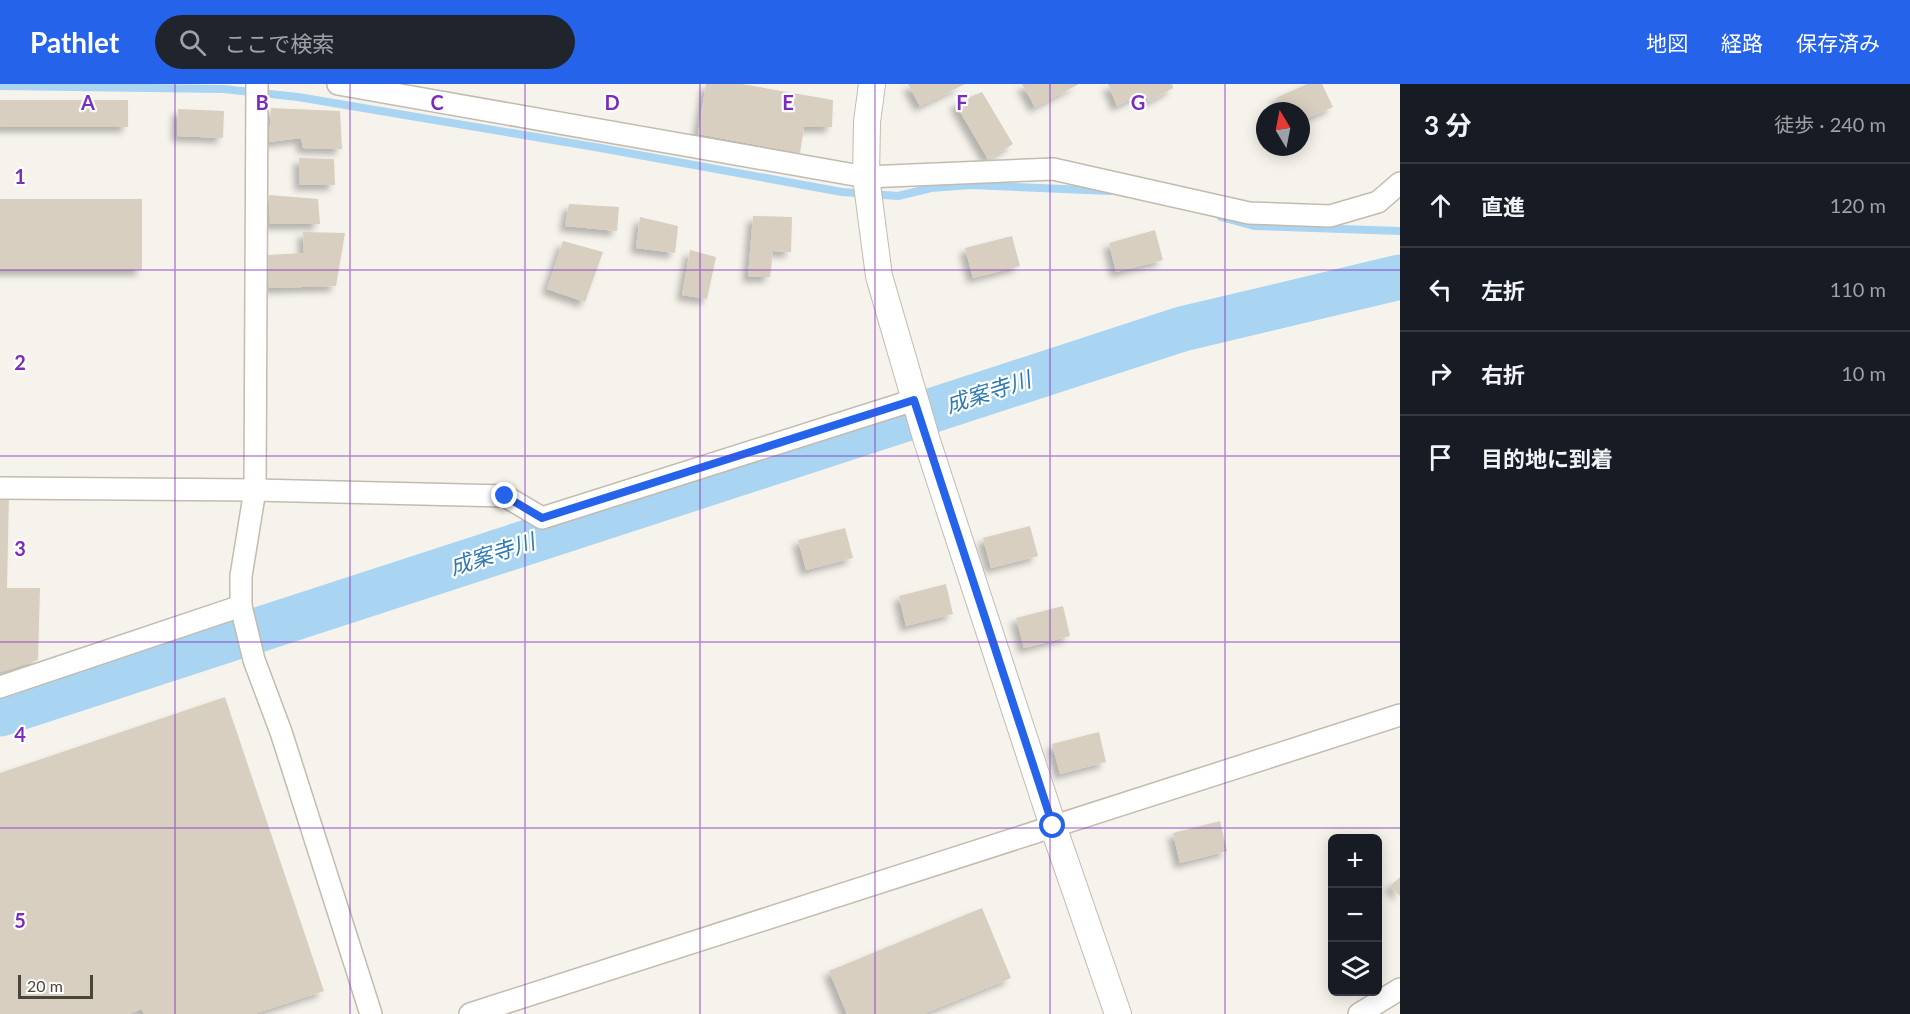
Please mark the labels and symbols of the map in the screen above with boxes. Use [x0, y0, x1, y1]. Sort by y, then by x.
text: A [80, 90, 95, 114]
text: B [255, 90, 269, 114]
text: C [430, 90, 444, 114]
text: D [604, 90, 620, 114]
text: E [782, 90, 794, 114]
text: F [956, 90, 968, 114]
text: G [1131, 90, 1145, 114]
north arrow [1256, 102, 1310, 156]
text: 1 [14, 164, 26, 188]
text: 2 [14, 350, 26, 374]
water label: 成案寺川 [942, 364, 1036, 418]
route end [491, 482, 517, 508]
water label: 成案寺川 [446, 526, 540, 580]
text: 3 [14, 536, 26, 560]
text: 4 [14, 722, 26, 746]
route start [1039, 812, 1065, 838]
text: 5 [14, 908, 26, 932]
scale bar [18, 972, 93, 1000]

